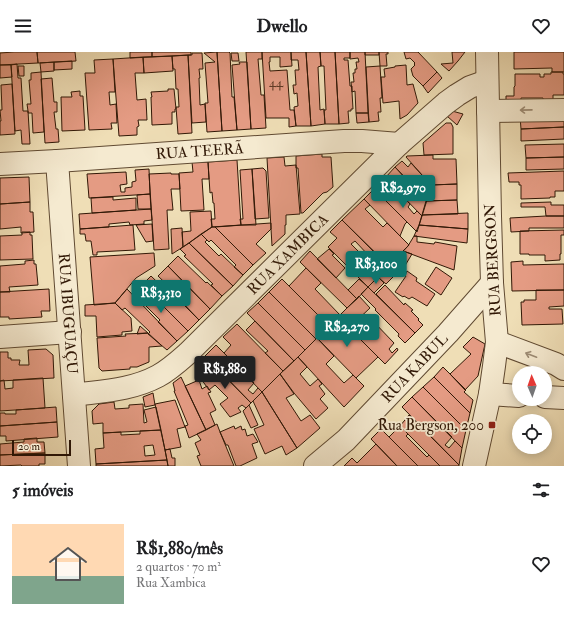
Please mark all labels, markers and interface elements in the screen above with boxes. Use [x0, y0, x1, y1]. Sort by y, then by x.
icon: menu [12, 15, 34, 37]
text: Dwello [257, 15, 307, 38]
icon: heart [530, 15, 552, 37]
house number: 44 [269, 75, 284, 91]
one-way arrow [520, 106, 533, 114]
street label: RUA TEERÃ [155, 137, 245, 164]
pin: R$2,970 [366, 175, 440, 209]
text: R$2,970 [380, 180, 426, 196]
street label: RUA BERGSON [481, 203, 505, 317]
street label: RUA XAMBICA [243, 209, 333, 299]
pin: R$3,100 [339, 251, 413, 285]
street label: RUA IBUGUAÇU [54, 253, 82, 375]
text: R$3,100 [355, 256, 397, 272]
pin: R$3,310 [124, 280, 198, 314]
text: R$3,310 [141, 285, 181, 301]
pin: R$2,270 [310, 314, 384, 348]
text: R$2,270 [324, 319, 370, 335]
street label: RUA KABUL [377, 329, 452, 406]
one-way arrow [525, 350, 537, 358]
pin: R$1,880 [188, 356, 262, 390]
text: R$1,880 [203, 361, 247, 377]
north arrow [512, 366, 552, 406]
map controls [512, 366, 552, 454]
button: locate [512, 414, 552, 454]
place label: Rua Bergson, 200 [378, 416, 484, 435]
marker: Rua Bergson, 200 [487, 420, 497, 430]
scale bar [12, 438, 71, 457]
text: 20 m [18, 440, 40, 453]
icon: filters [530, 479, 552, 501]
text: 5 imóveis [12, 480, 73, 501]
text: R$1,880/mês [136, 538, 223, 559]
icon: home [44, 540, 92, 588]
icon: heart [530, 553, 552, 575]
text: 2 quartos · 70 m² [136, 559, 221, 575]
text: Rua Xambica [136, 575, 206, 591]

